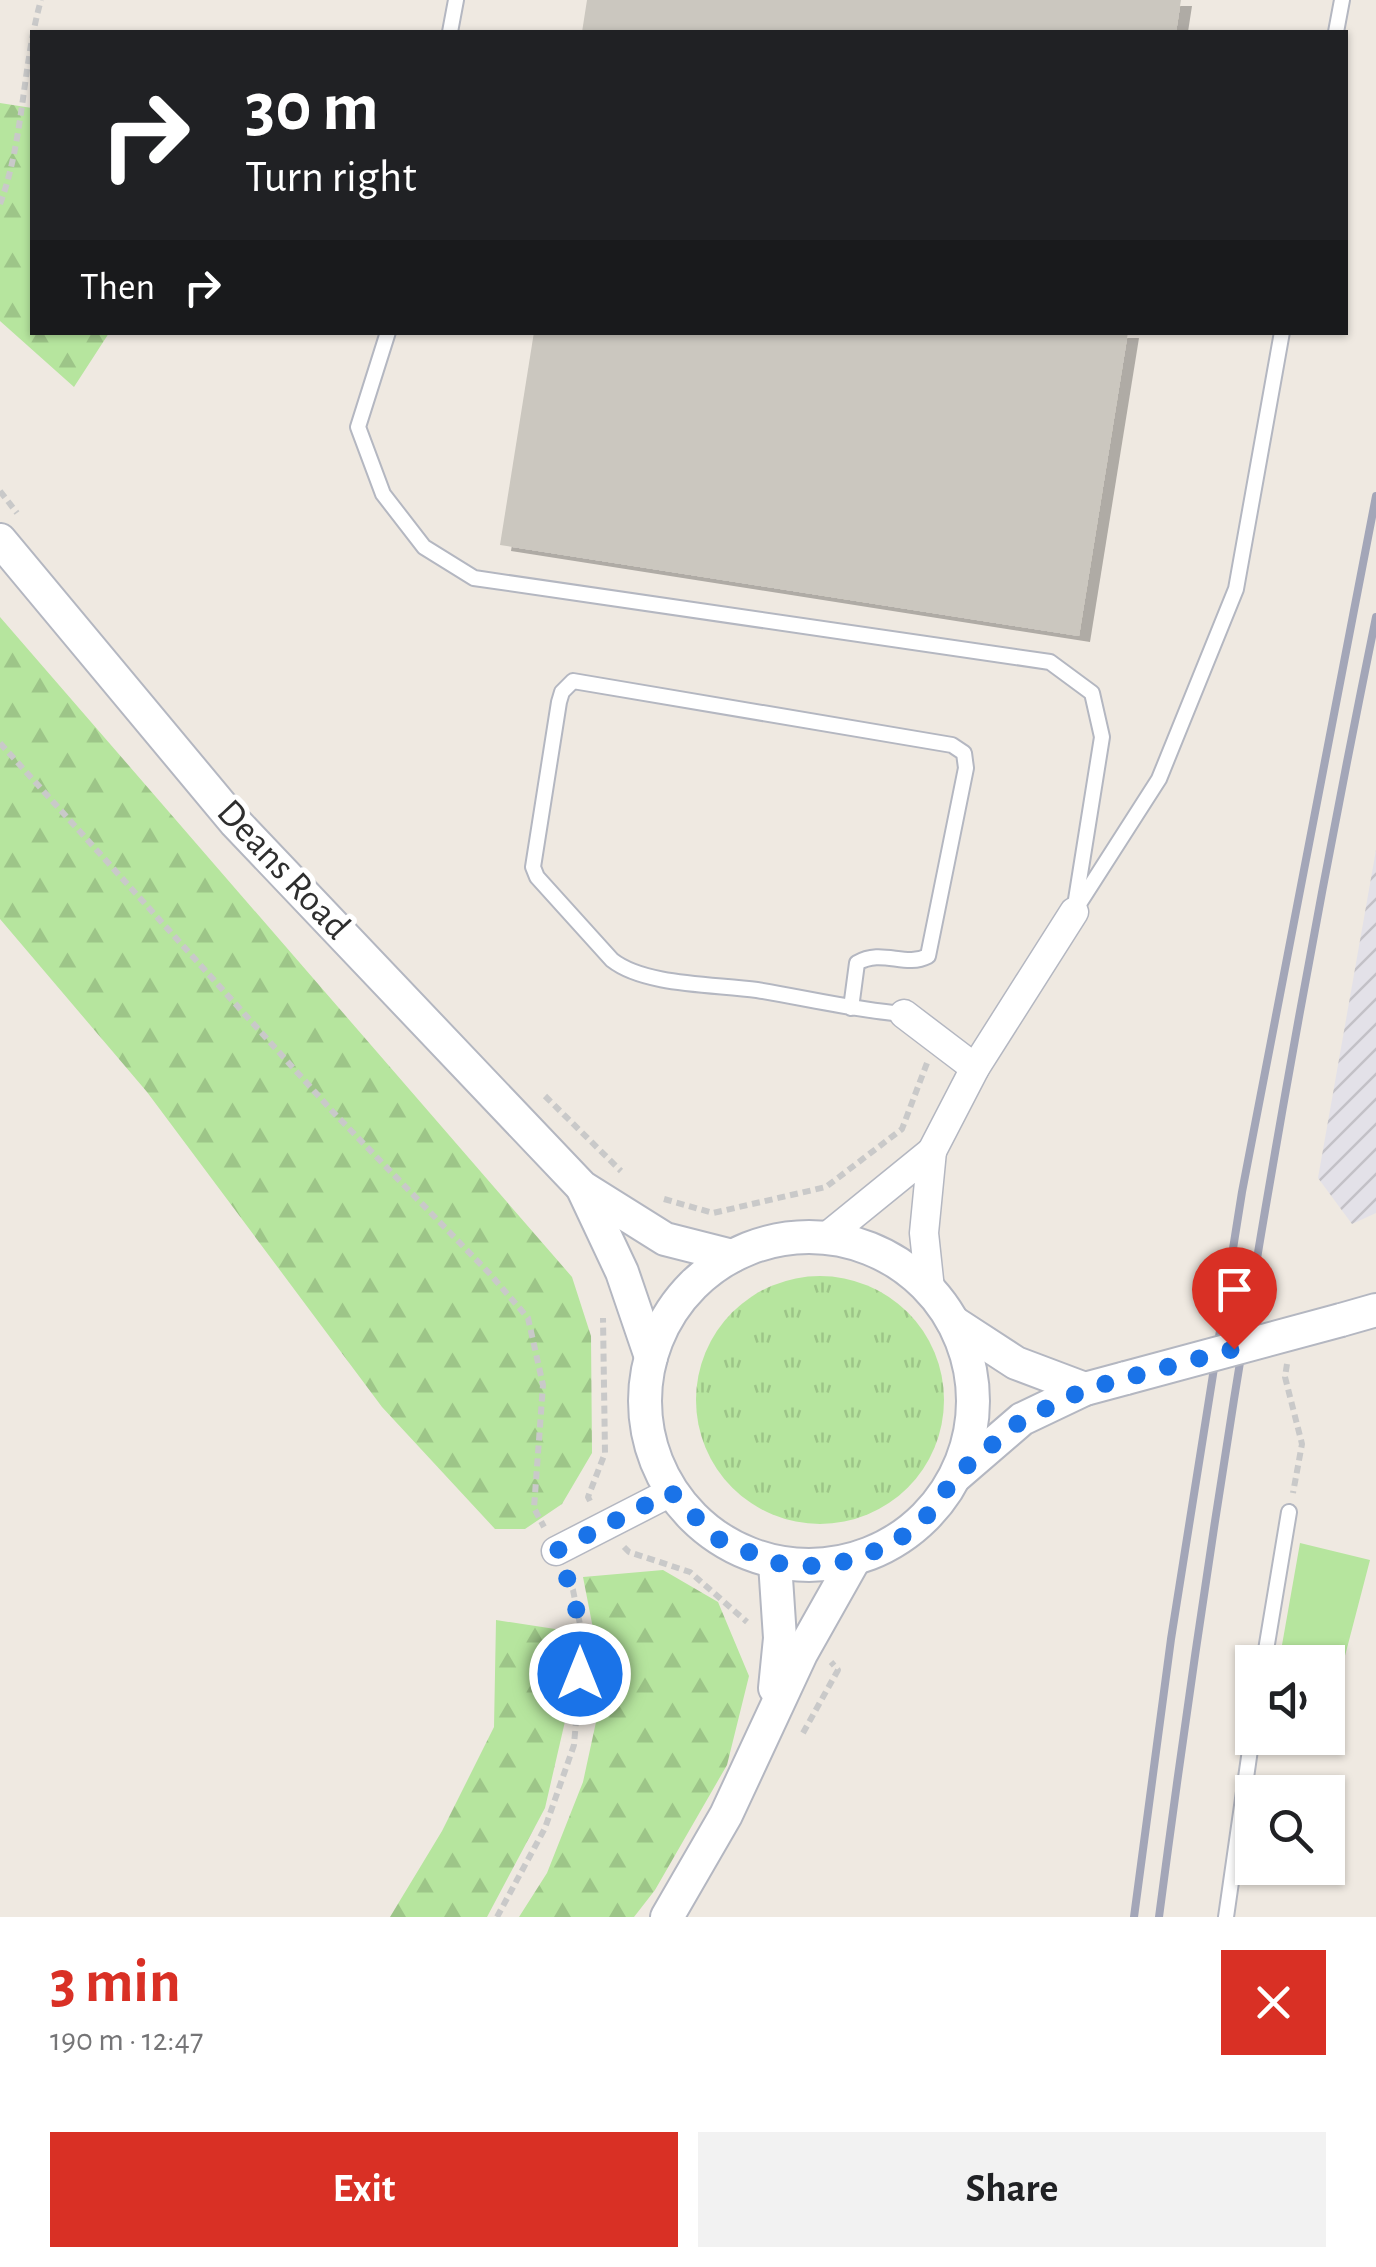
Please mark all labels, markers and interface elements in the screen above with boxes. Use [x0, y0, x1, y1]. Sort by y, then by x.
icon: right [80, 70, 210, 200]
text: 30 m [245, 73, 379, 143]
text: Turn right [245, 155, 417, 200]
icon: right [175, 260, 230, 315]
text: Then [80, 269, 155, 307]
street label: Deans Road [210, 793, 356, 947]
pin [1192, 1247, 1277, 1350]
icon: arrive [1207, 1262, 1262, 1317]
position arrow [528, 1622, 632, 1726]
map controls [1235, 1645, 1345, 1885]
button: sound [1235, 1645, 1345, 1755]
button: search [1235, 1775, 1345, 1885]
button: close [1221, 1950, 1326, 2055]
text: 3 min [50, 1953, 181, 2013]
text: 190 m · 12:47 [50, 2024, 203, 2056]
button: Exit [50, 2132, 678, 2247]
button: Share [698, 2132, 1326, 2247]

